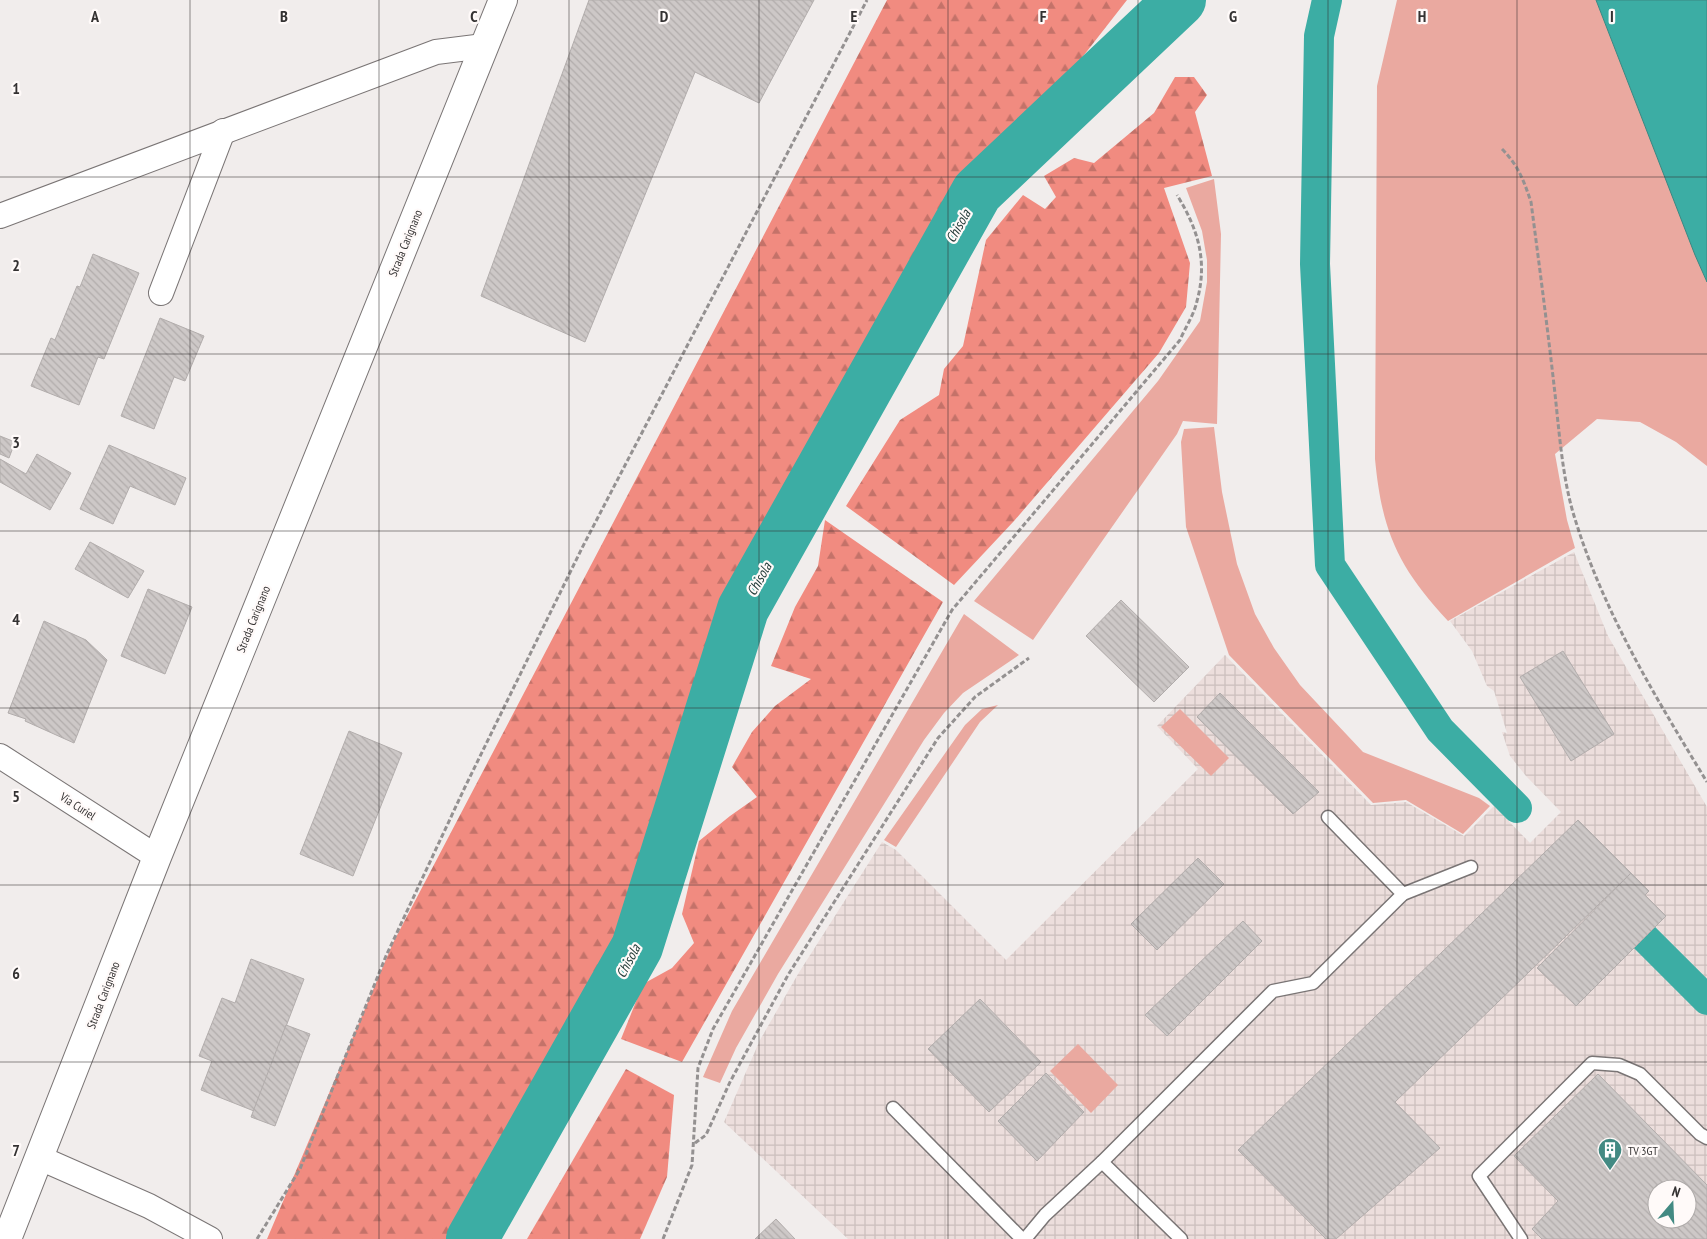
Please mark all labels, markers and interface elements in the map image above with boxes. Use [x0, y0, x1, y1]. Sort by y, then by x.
text: A [90, 6, 100, 26]
text: B [280, 6, 288, 26]
text: C [470, 6, 478, 26]
text: D [660, 6, 669, 26]
text: E [851, 6, 858, 26]
text: F [1040, 6, 1047, 26]
text: G [1229, 6, 1237, 26]
text: H [1418, 6, 1426, 26]
text: I [1610, 6, 1614, 26]
text: 1 [12, 78, 20, 98]
water label: Chisola [942, 205, 975, 246]
street label: Strada Carignano [385, 207, 425, 279]
text: 2 [12, 255, 20, 275]
text: 3 [12, 432, 20, 452]
water label: Chisola [743, 558, 776, 599]
street label: Strada Carignano [233, 583, 273, 655]
text: 4 [12, 609, 20, 629]
text: 5 [12, 786, 20, 806]
street label: Via Curiel [56, 788, 99, 823]
water label: Chisola [612, 940, 645, 981]
street label: Strada Carignano [83, 959, 123, 1031]
text: 6 [12, 963, 20, 983]
building icon: TV 3GT [1597, 1137, 1623, 1171]
text: 7 [12, 1140, 20, 1160]
place label: TV 3GT [1628, 1143, 1658, 1158]
north arrow [1647, 1179, 1697, 1229]
text: N [1670, 1182, 1683, 1201]

